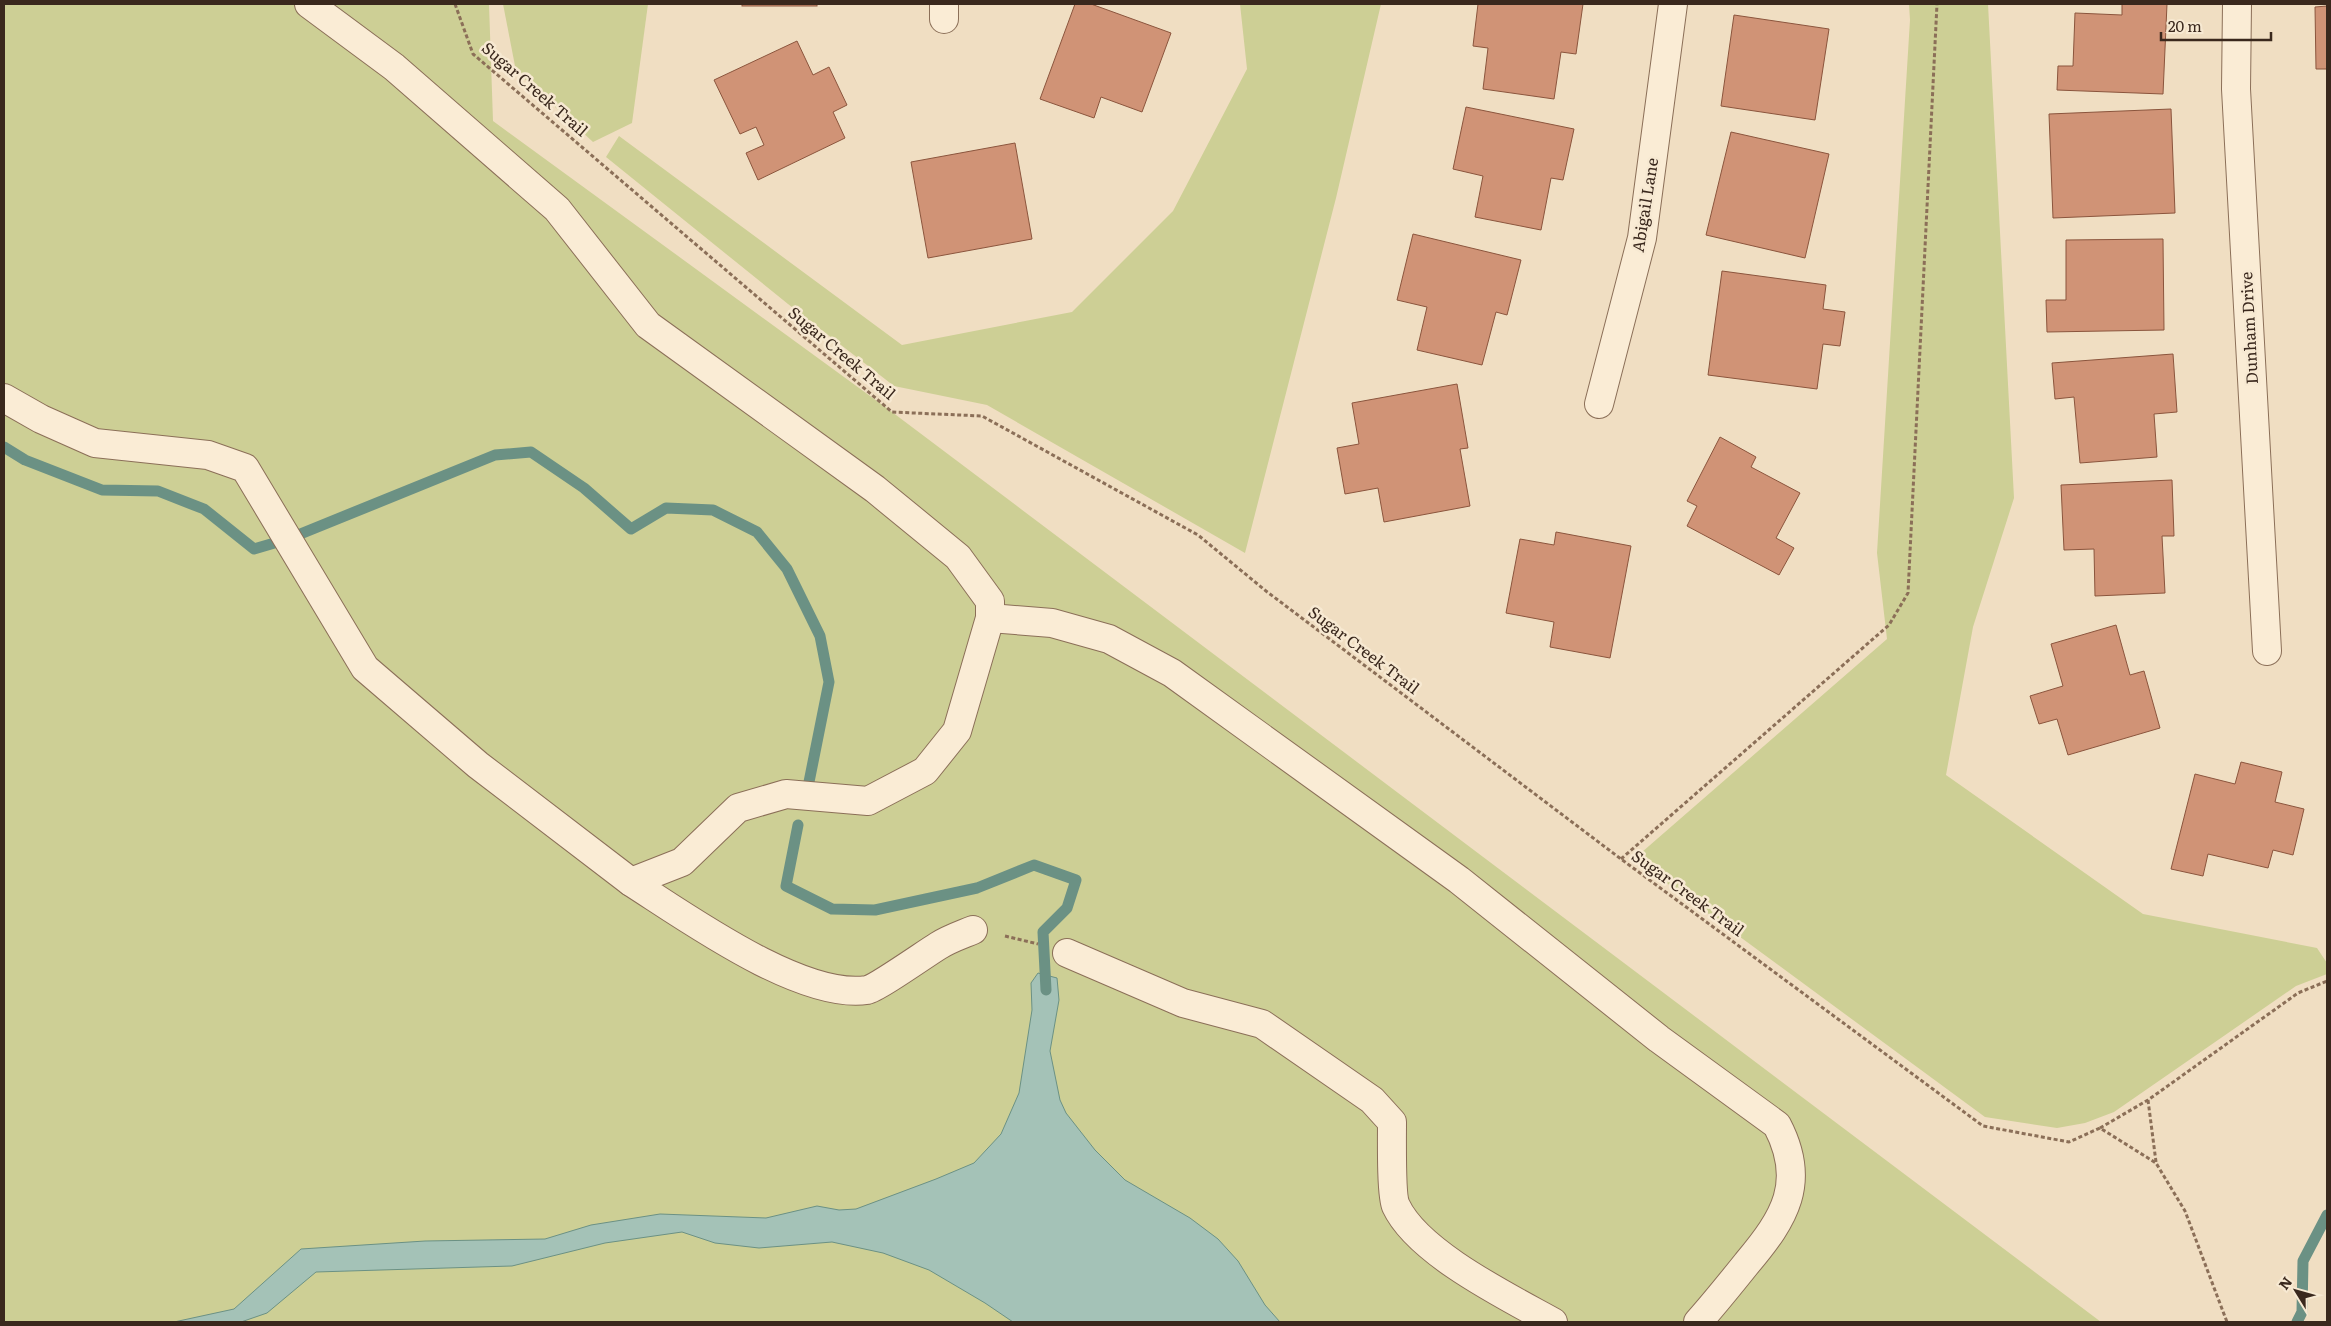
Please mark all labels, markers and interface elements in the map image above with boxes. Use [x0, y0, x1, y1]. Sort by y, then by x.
scale bar [2161, 10, 2271, 42]
text: 20 m [2168, 14, 2202, 37]
street label: Sugar Creek Trail [477, 35, 594, 141]
street label: Abigail Lane [1625, 156, 1663, 254]
street label: Dunham Drive [2233, 271, 2263, 385]
street label: Sugar Creek Trail [784, 300, 902, 404]
street label: Sugar Creek Trail [1304, 599, 1425, 699]
street label: Sugar Creek Trail [1627, 843, 1750, 941]
north arrow [2271, 1266, 2321, 1316]
text: N [2273, 1272, 2296, 1293]

